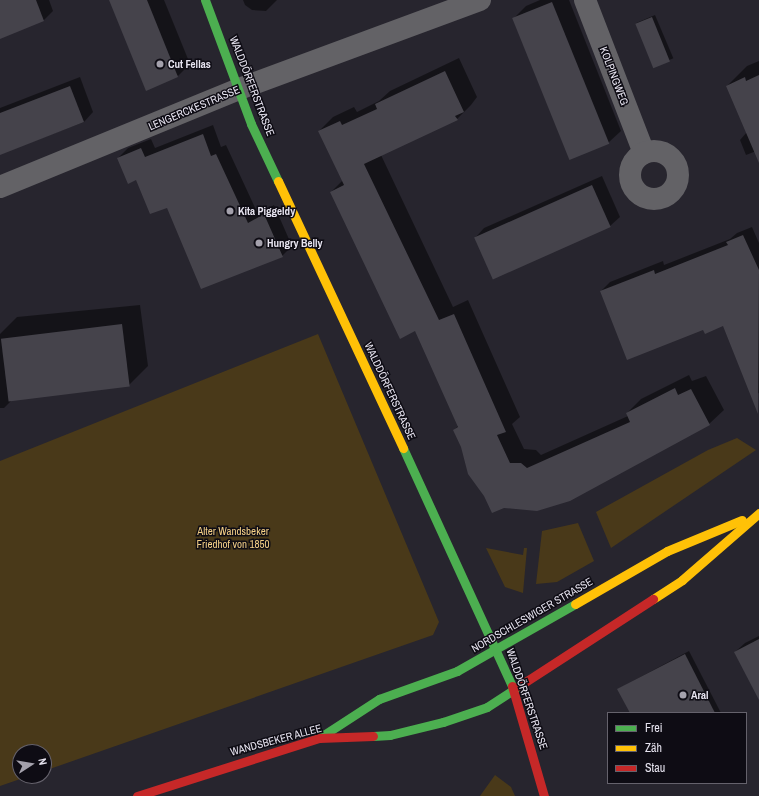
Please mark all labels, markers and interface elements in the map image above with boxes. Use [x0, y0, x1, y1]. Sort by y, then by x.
street label: WALDDÖRFERSTRASSE [227, 34, 277, 138]
street label: KOLPINGWEG [597, 45, 631, 107]
place label: Cut Fellas [168, 57, 211, 71]
marker: Cut Fellas [155, 59, 165, 69]
street label: LENGERCKESTRASSE [146, 83, 242, 133]
place label: Kita Piggeldy [238, 204, 295, 218]
marker: Kita Piggeldy [225, 206, 235, 216]
place label: Hungry Belly [267, 236, 323, 250]
marker: Hungry Belly [254, 238, 264, 248]
street label: WALDDÖRFERSTRASSE [362, 340, 418, 442]
park label: Alter Wandsbeker Friedhof von 1850 [196, 525, 270, 551]
street label: NORDSCHLESWIGER STRASSE [469, 575, 595, 655]
street label: WALDDÖRFERSTRASSE [504, 647, 550, 751]
place label: Aral [691, 688, 709, 702]
marker: Aral [678, 690, 688, 700]
legend [607, 712, 747, 784]
text: Frei [645, 720, 663, 736]
street label: WANDSBEKER ALLEE [229, 721, 323, 759]
text: Zäh [645, 740, 662, 756]
north arrow [12, 744, 52, 784]
text: N [35, 757, 50, 766]
text: Stau [645, 760, 665, 776]

